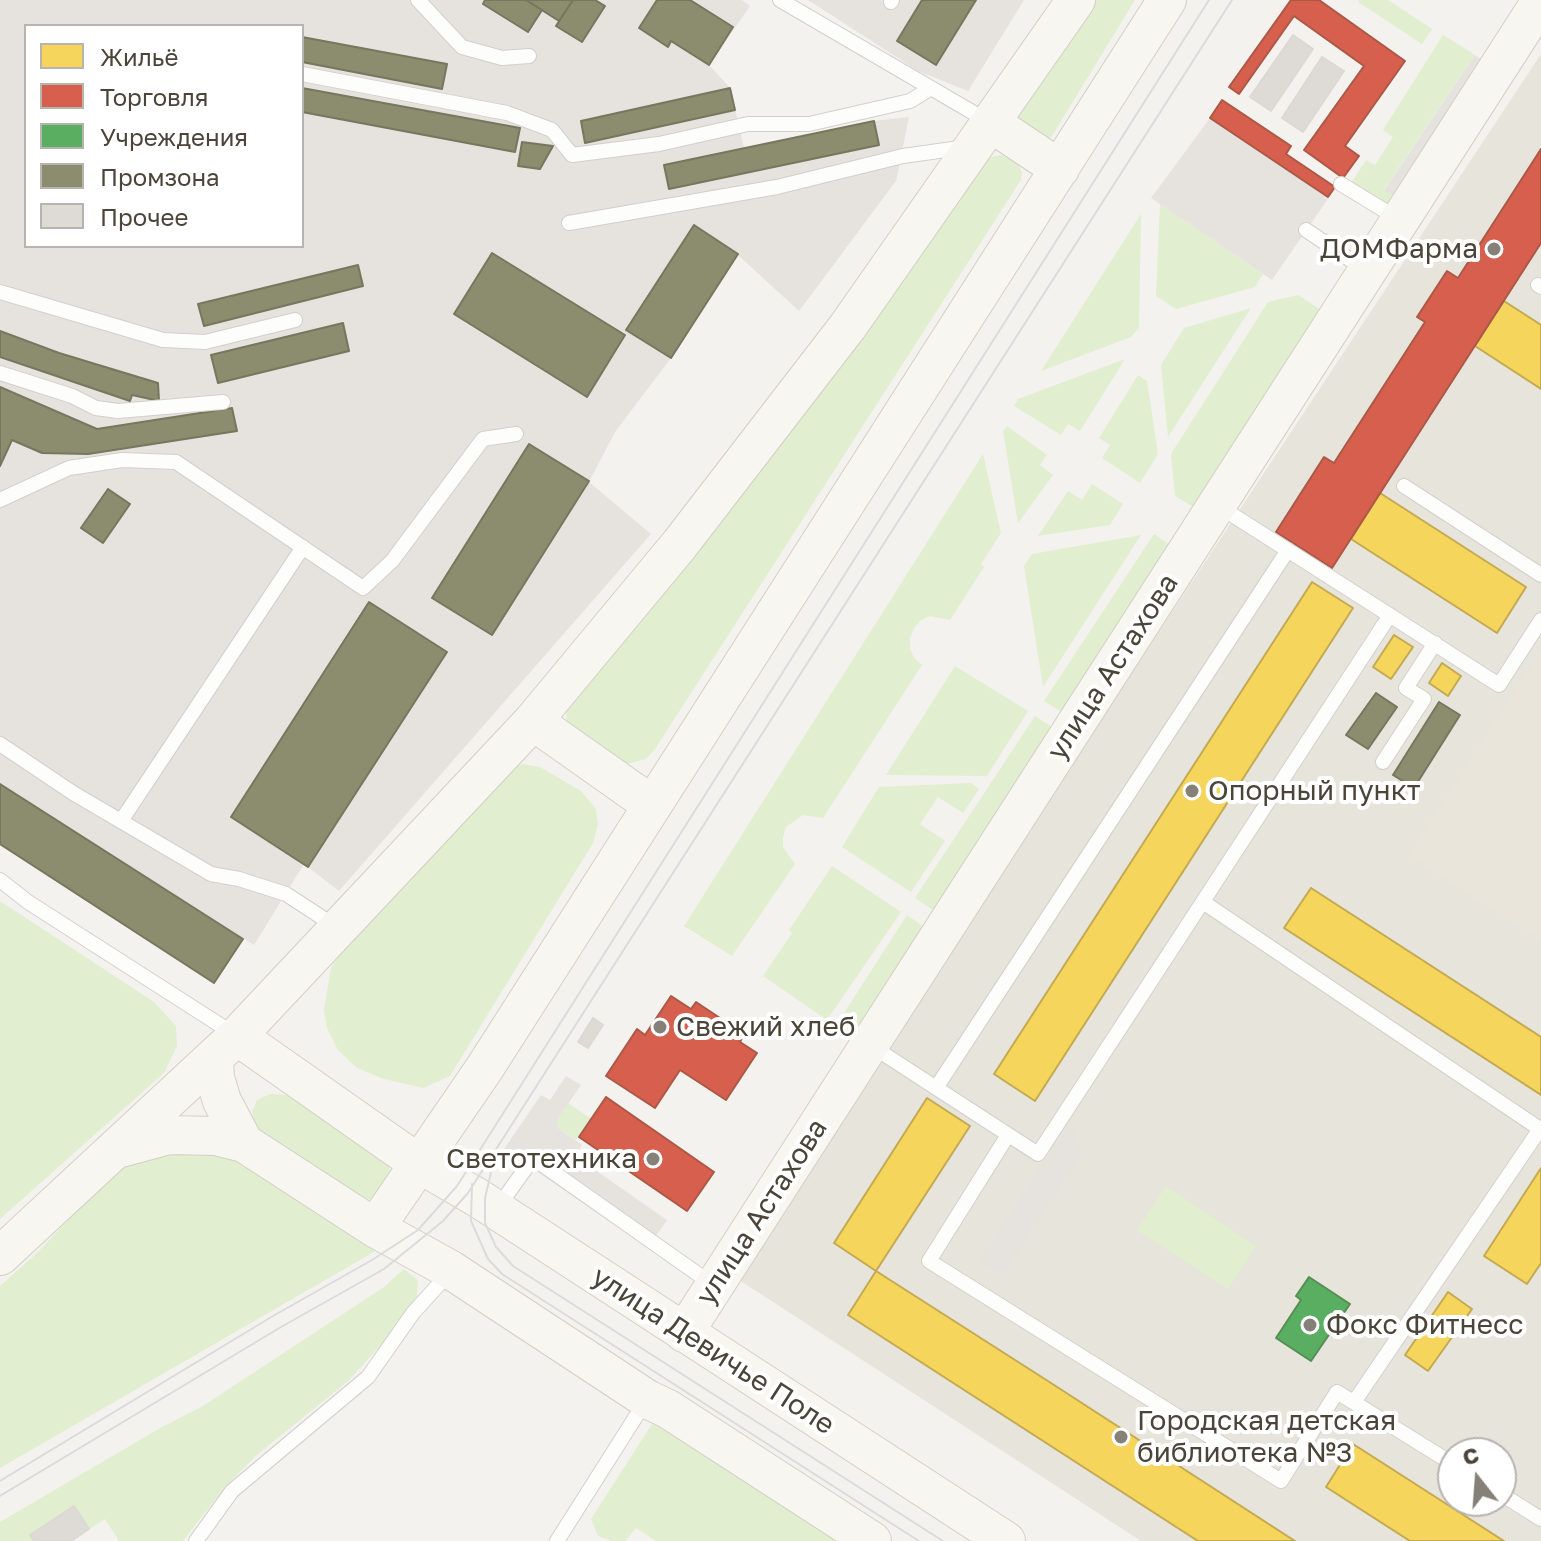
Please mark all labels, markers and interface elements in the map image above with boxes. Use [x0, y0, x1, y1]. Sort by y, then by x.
legend [24, 24, 304, 248]
text: Жильё [100, 42, 178, 71]
text: Торговля [100, 82, 208, 111]
text: Учреждения [100, 122, 248, 151]
text: Промзона [100, 162, 220, 191]
text: Прочее [100, 202, 188, 231]
place label: ДОМФарма [1320, 232, 1478, 266]
marker: ДОМФарма [1485, 240, 1503, 258]
street label: улица Астахова [1040, 568, 1186, 766]
place label: Опорный пункт [1208, 774, 1421, 808]
marker: Опорный пункт [1183, 782, 1201, 800]
place label: Свежий хлеб [676, 1010, 855, 1044]
marker: Свежий хлеб [651, 1018, 669, 1036]
street label: улица Астахова [689, 1113, 835, 1311]
place label: Светотехника [446, 1142, 637, 1176]
marker: Светотехника [644, 1150, 662, 1168]
street label: улица Девичье Поле [585, 1260, 841, 1442]
place label: Фокс Фитнесс [1326, 1308, 1523, 1342]
marker: Фокс Фитнесс [1301, 1316, 1319, 1334]
place label: Городская детская библиотека №3 [1137, 1404, 1396, 1470]
marker: Городская детская библиотека №3 [1112, 1428, 1130, 1446]
north arrow [1437, 1437, 1517, 1517]
text: С [1459, 1440, 1482, 1471]

